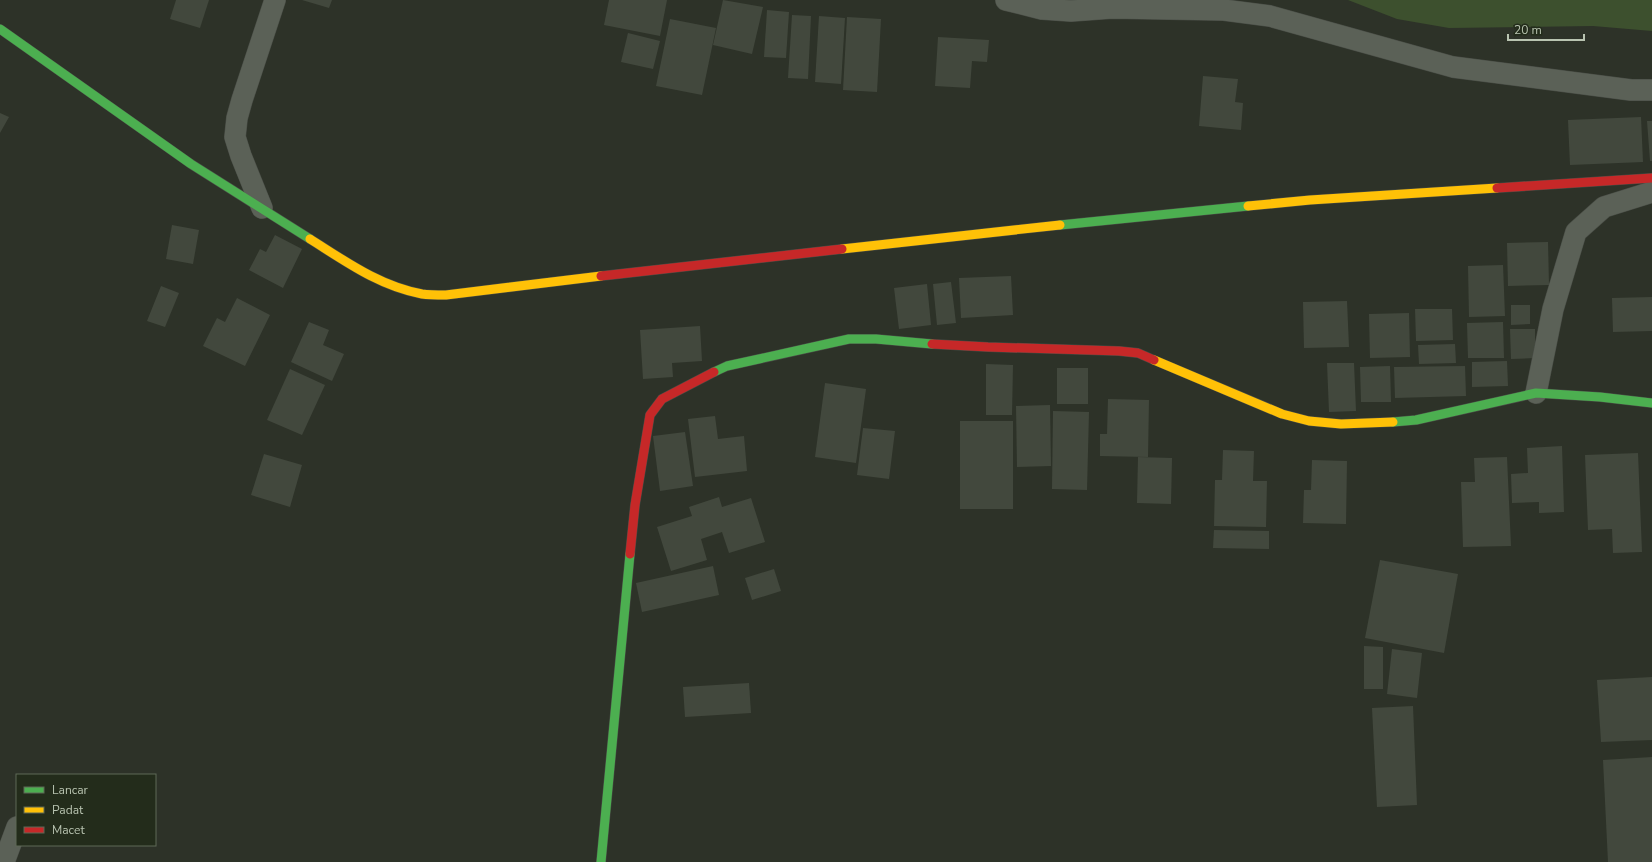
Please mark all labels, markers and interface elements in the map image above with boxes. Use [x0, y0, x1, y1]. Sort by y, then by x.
scale bar [1508, 16, 1584, 42]
text: 20 m [1514, 22, 1542, 38]
legend [16, 774, 156, 846]
text: Lancar [52, 782, 89, 798]
text: Padat [52, 802, 84, 818]
text: Macet [52, 822, 85, 838]

